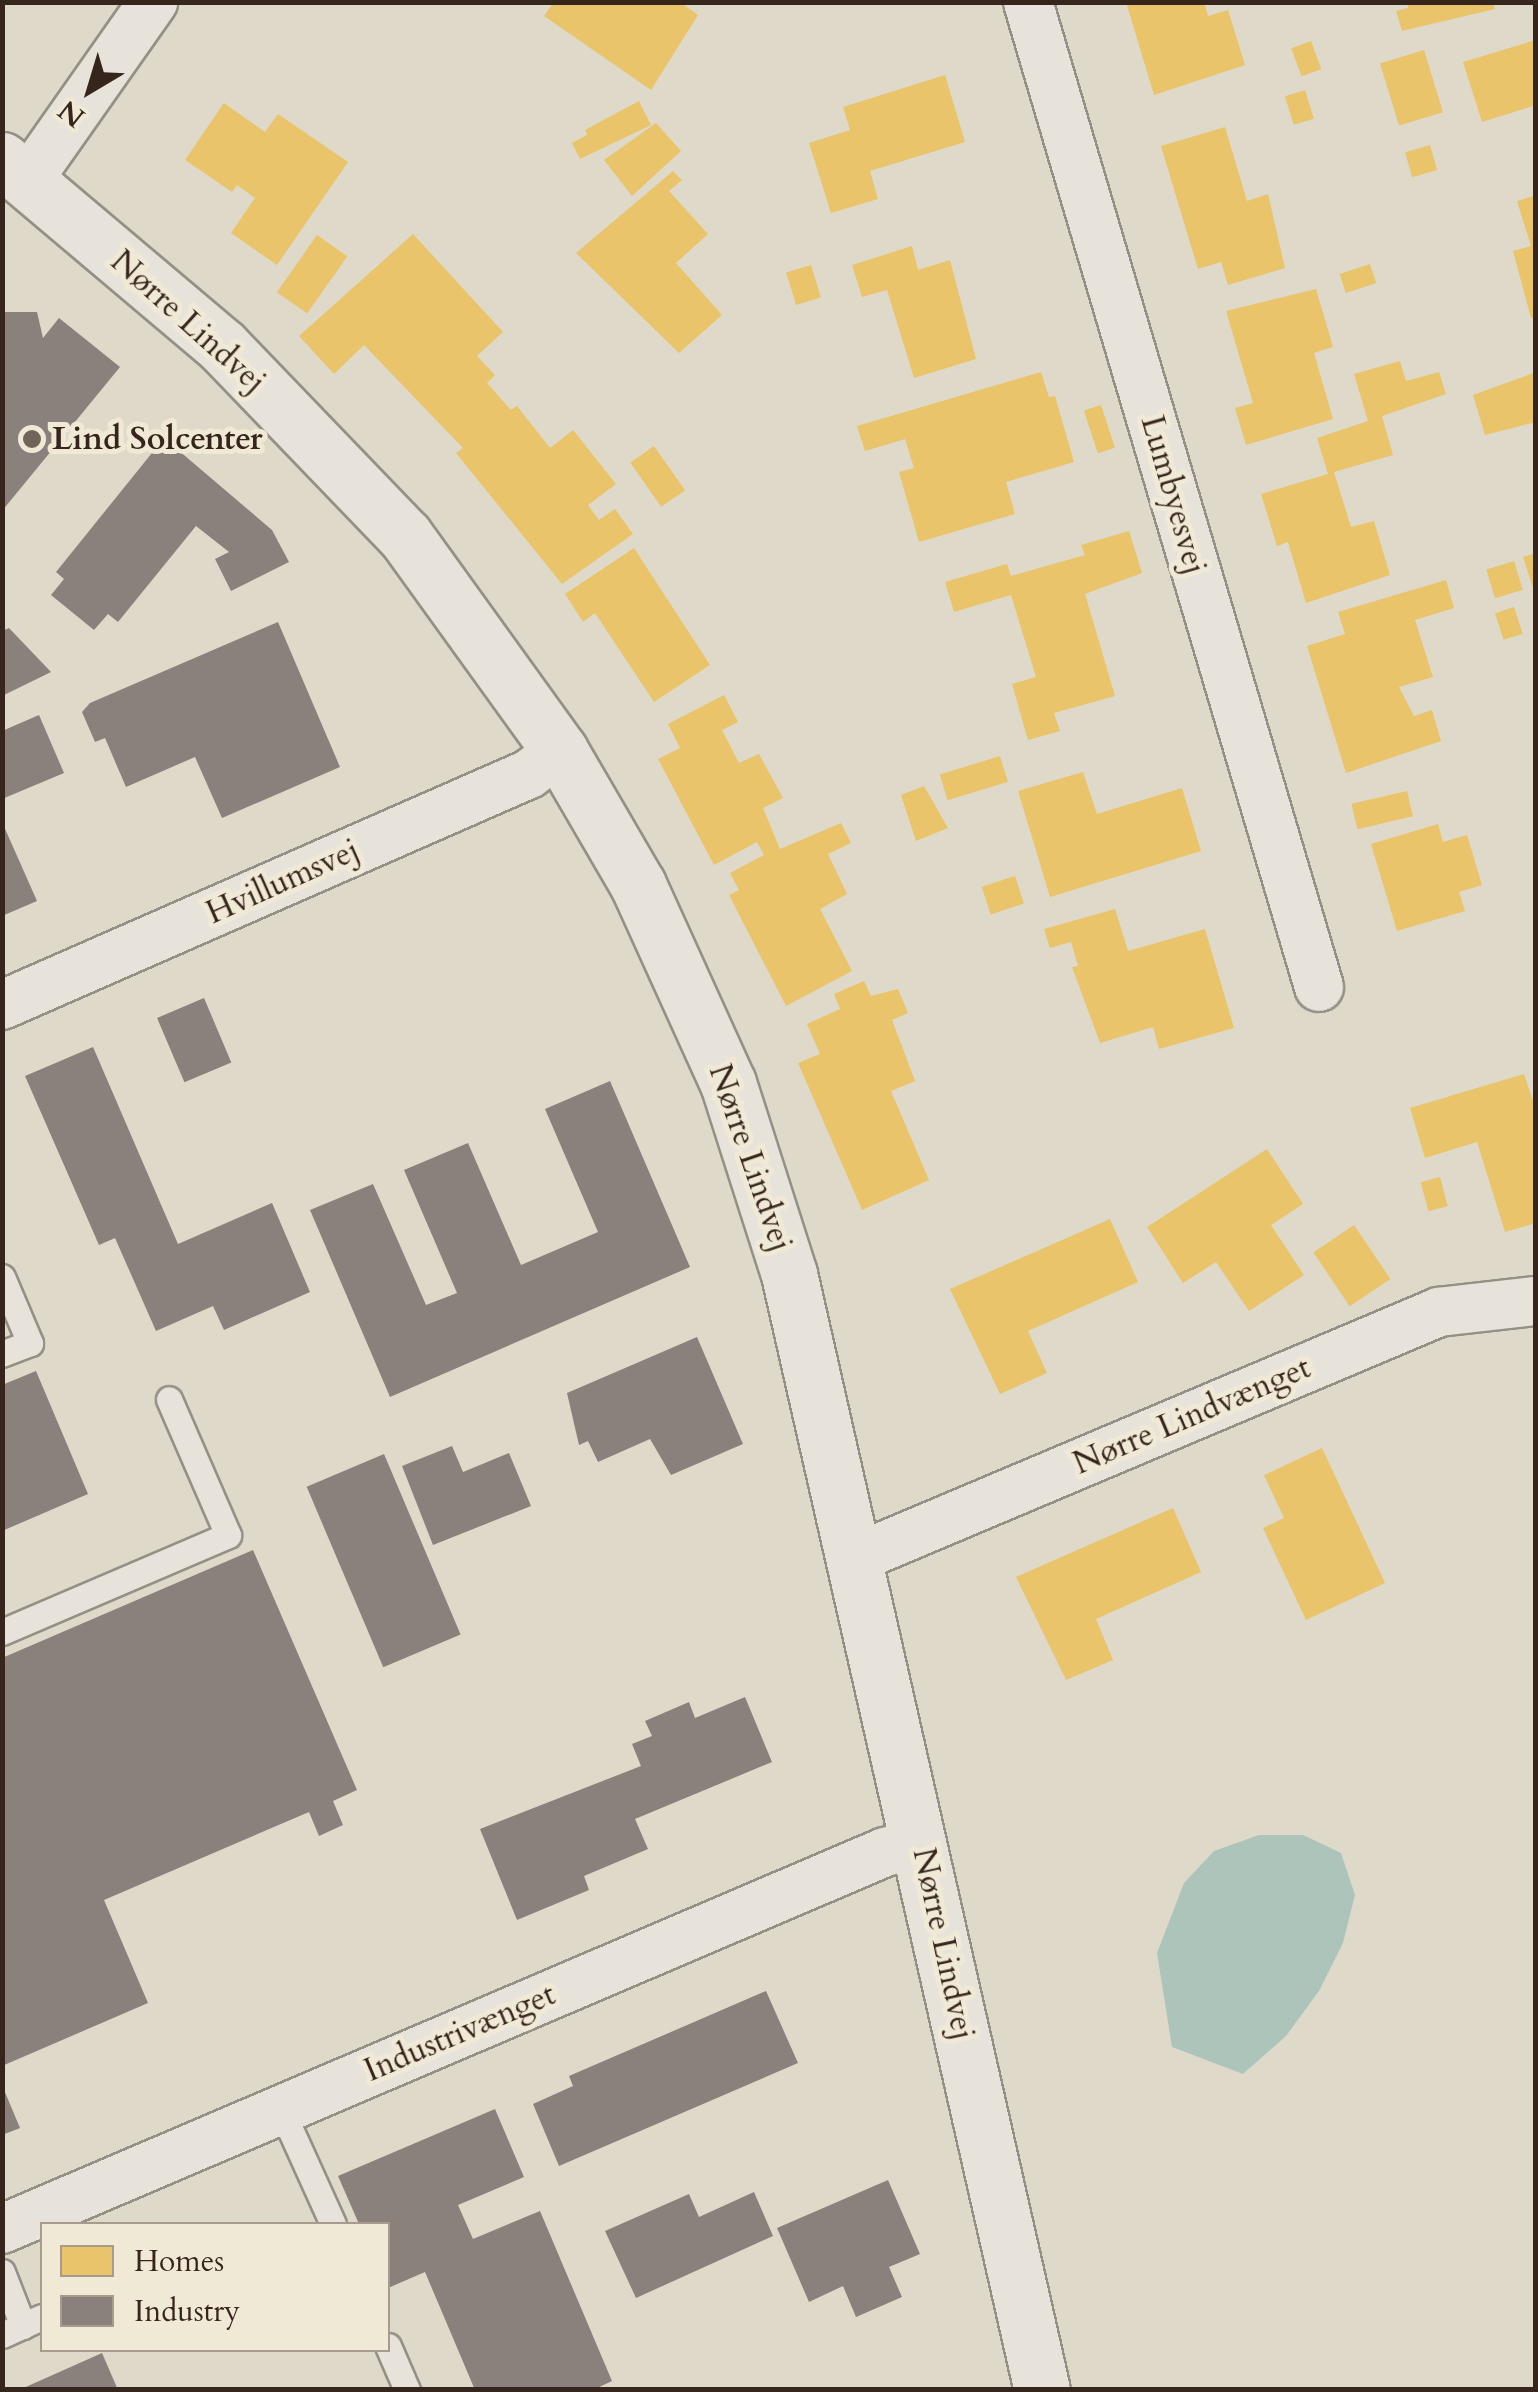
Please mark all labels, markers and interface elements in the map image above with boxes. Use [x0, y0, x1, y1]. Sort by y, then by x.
north arrow [40, 40, 140, 140]
text: N [50, 91, 93, 136]
street label: Nørre Lindvej [103, 242, 273, 402]
street label: Lumbyesvej [1132, 411, 1214, 579]
place label: Lind Solcenter [52, 420, 263, 458]
marker: Lind Solcenter [21, 428, 43, 450]
street label: Hvillumsvej [201, 831, 365, 933]
street label: Nørre Lindvej [700, 1060, 800, 1256]
street label: Nørre Lindvænget [1068, 1349, 1316, 1483]
street label: Nørre Lindvej [904, 1845, 982, 2043]
street label: Industrivænget [359, 1976, 561, 2090]
legend [40, 2222, 390, 2352]
text: Homes [134, 2241, 224, 2282]
text: Industry [134, 2291, 240, 2332]

